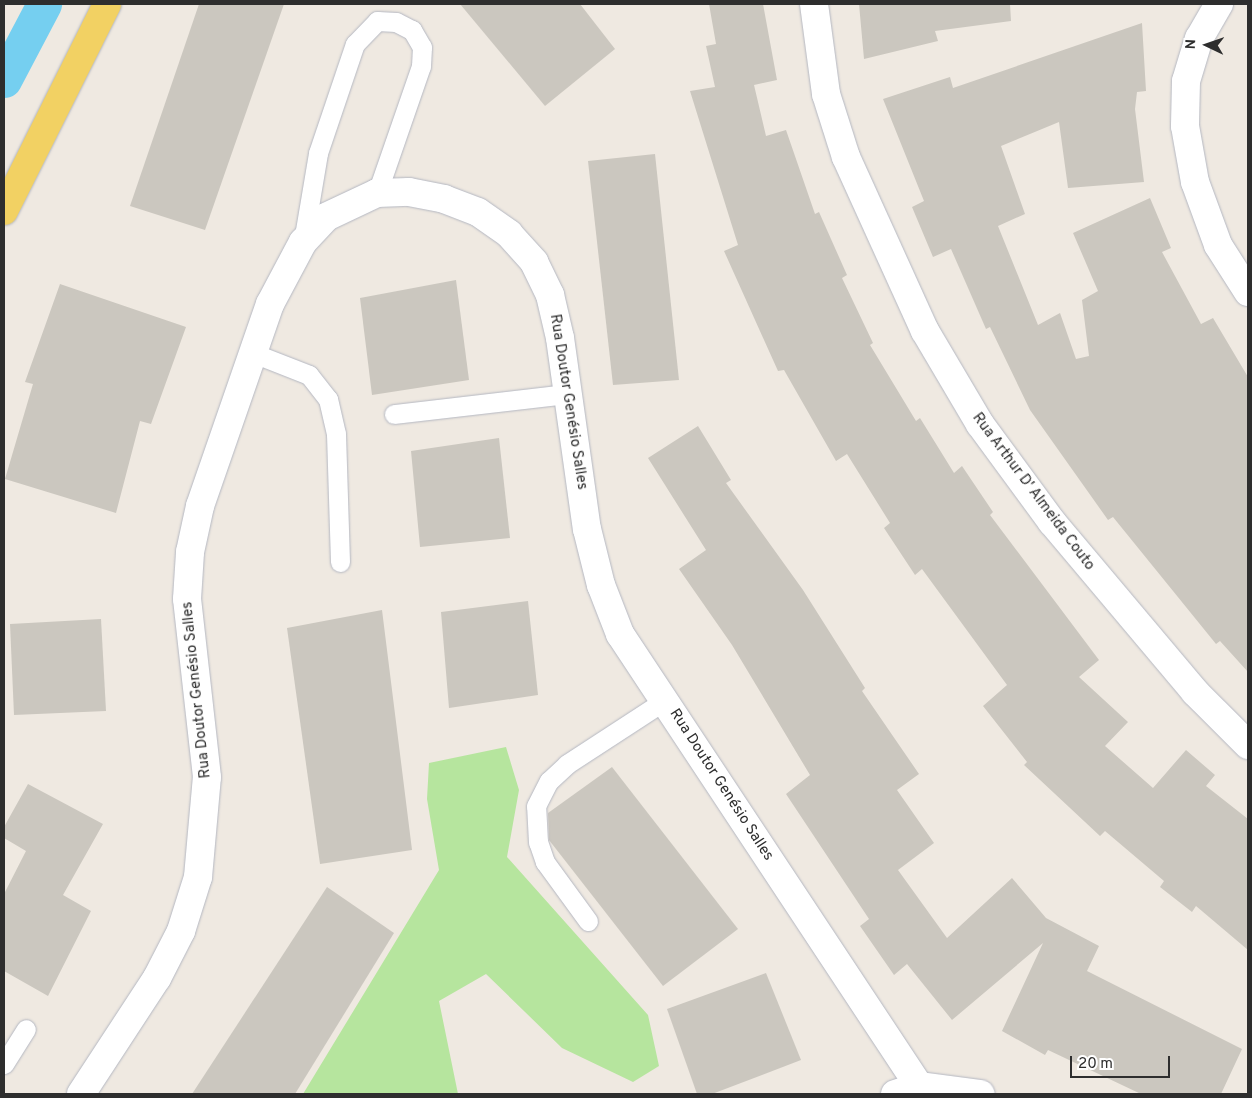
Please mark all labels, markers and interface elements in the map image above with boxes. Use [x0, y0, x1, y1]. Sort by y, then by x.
north arrow [1182, 20, 1232, 70]
text: N [1183, 39, 1200, 50]
street label: Rua Doutor Genésio Salles [545, 313, 591, 491]
street label: Rua Arthur D' Almeida Couto [967, 409, 1099, 575]
street label: Rua Doutor Genésio Salles [179, 601, 215, 779]
street label: Rua Doutor Genésio Salles [665, 706, 777, 864]
scale bar [1072, 1046, 1172, 1078]
text: 20 m [1078, 1055, 1113, 1074]

